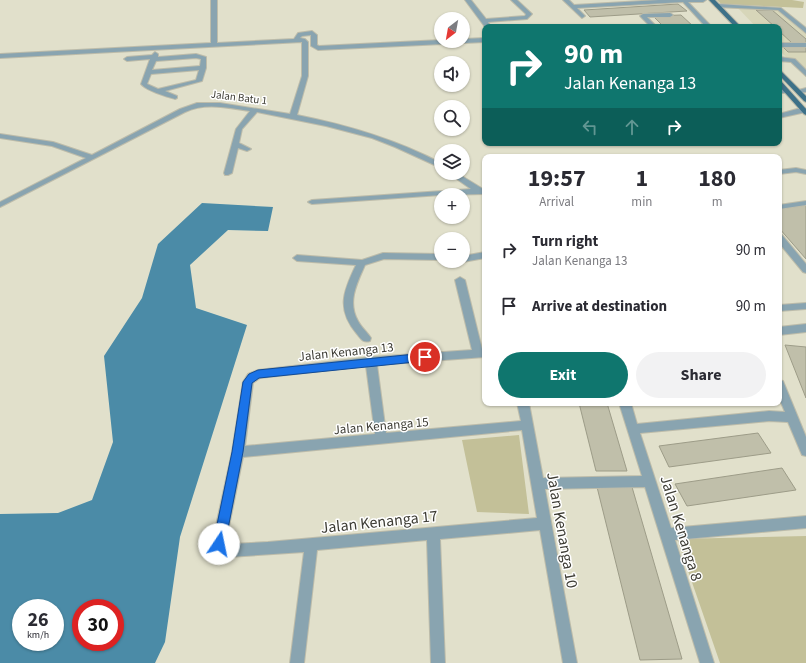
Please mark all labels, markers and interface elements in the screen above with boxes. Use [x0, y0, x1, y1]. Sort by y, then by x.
north arrow [434, 12, 470, 48]
map controls [434, 12, 470, 268]
text: 90 m [564, 34, 623, 74]
icon: right [498, 40, 550, 92]
button: sound [434, 56, 470, 92]
text: Jalan Kenanga 13 [564, 71, 696, 96]
street label: Jalan Batu 1 [210, 87, 268, 108]
button: search [434, 100, 470, 136]
icon: left [579, 116, 601, 138]
icon: ahead [621, 116, 643, 138]
icon: right [663, 116, 685, 138]
button: layers [434, 144, 470, 180]
text: 19:57 [528, 161, 586, 196]
text: 1 [636, 161, 648, 196]
text: 180 [698, 161, 736, 196]
button: + [434, 188, 470, 224]
text: Arrival [539, 193, 574, 211]
text: min [631, 193, 652, 211]
text: m [712, 193, 723, 211]
text: Turn right [532, 231, 598, 252]
button: − [434, 232, 470, 268]
icon: right [498, 239, 520, 261]
text: 90 m [736, 240, 766, 261]
text: Jalan Kenanga 13 [532, 252, 627, 270]
icon: arrive [498, 295, 520, 317]
text: Arrive at destination [532, 296, 667, 317]
text: 90 m [736, 296, 766, 317]
street label: Jalan Kenanga 13 [298, 338, 395, 366]
pin [408, 340, 442, 374]
icon: arrive [414, 346, 436, 368]
button: Exit [498, 352, 628, 398]
button: Share [636, 352, 766, 398]
street label: Jalan Kenanga 15 [333, 413, 429, 439]
street label: Jalan Kenanga 10 [541, 470, 583, 590]
street label: Jalan Kenanga 8 [655, 473, 708, 584]
street label: Jalan Kenanga 17 [320, 505, 439, 539]
position arrow [198, 523, 240, 565]
speed limit sign: 30 [72, 599, 124, 651]
text: 26 [27, 606, 49, 634]
text: km/h [27, 628, 49, 642]

